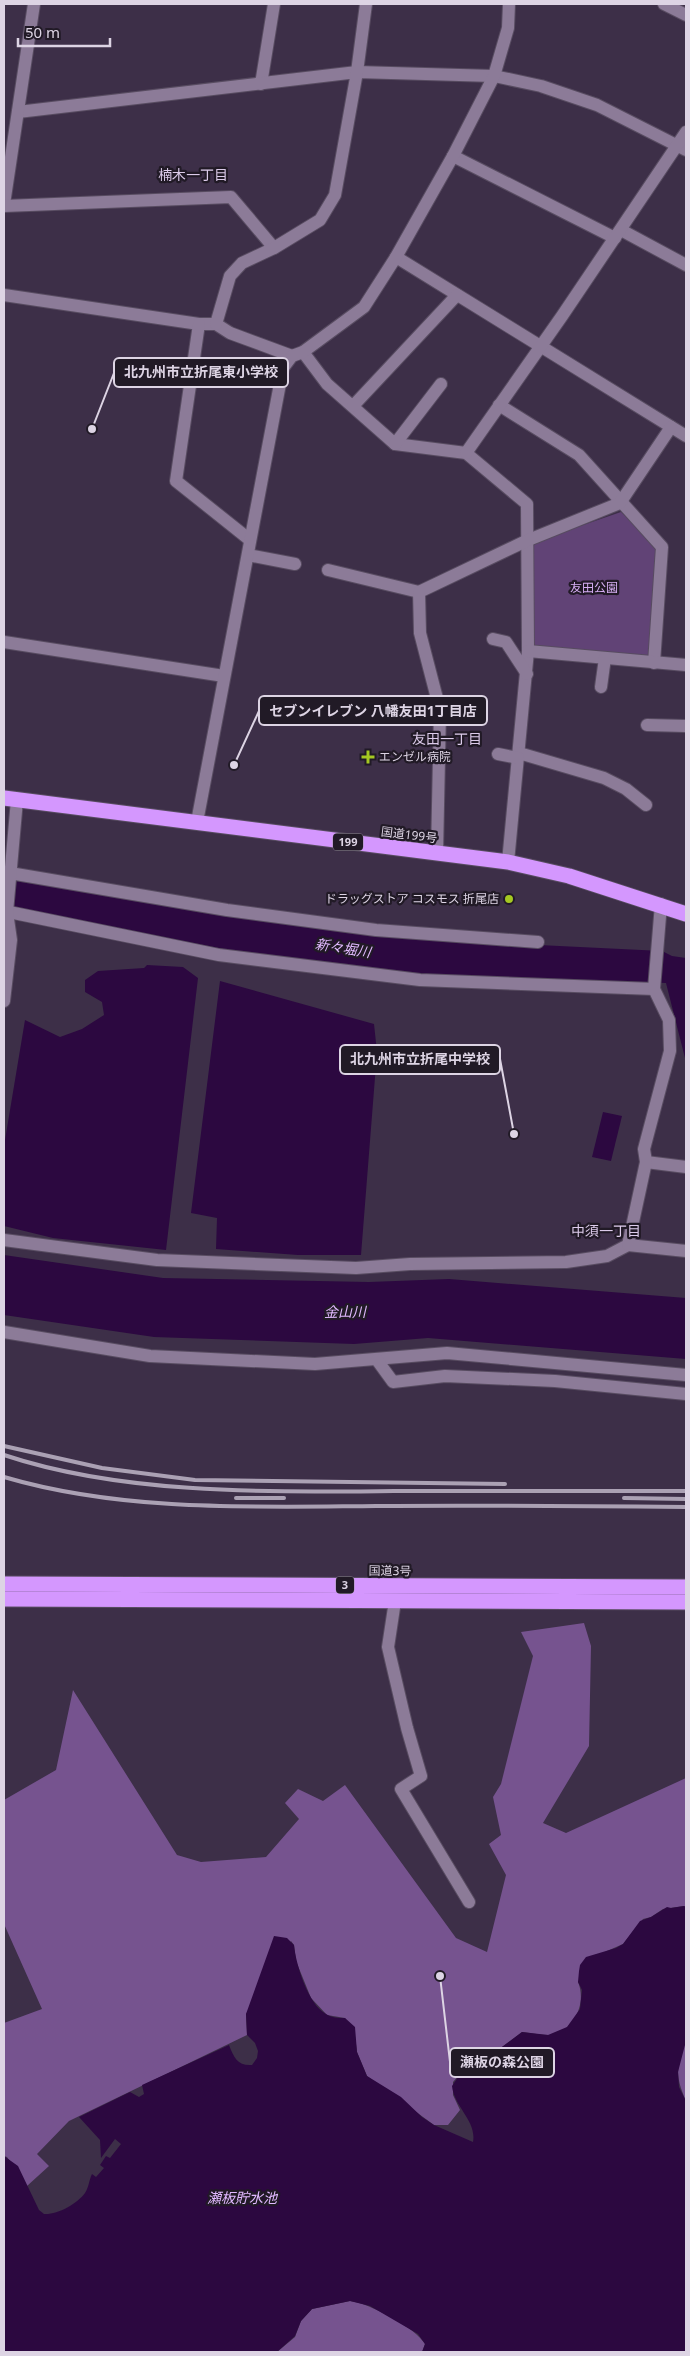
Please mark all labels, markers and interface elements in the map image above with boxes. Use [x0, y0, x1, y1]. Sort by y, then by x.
scale bar [18, 15, 110, 47]
text: 50 m [25, 22, 60, 42]
district label: 楠木一丁目 [158, 165, 228, 184]
callout: 北九州市立折尾東小学校 [114, 358, 288, 387]
text: 北九州市立折尾東小学校 [124, 362, 278, 381]
park label: 友田公園 [570, 579, 618, 596]
callout: セブンイレブン 八幡友田1丁目店 [259, 696, 487, 725]
text: セブンイレブン 八幡友田1丁目店 [269, 701, 477, 720]
district label: 友田一丁目 [412, 729, 482, 748]
place label: エンゼル病院 [379, 748, 451, 765]
marker: エンゼル病院 [361, 750, 375, 764]
street label: 国道199号 [380, 823, 438, 846]
road number: 199 [333, 834, 363, 850]
place label: ドラッグストア コスモス 折尾店 [325, 890, 499, 907]
marker: ドラッグストア コスモス 折尾店 [503, 893, 515, 905]
water label: 新々堀川 [314, 934, 374, 962]
callout: 北九州市立折尾中学校 [340, 1045, 500, 1074]
text: 北九州市立折尾中学校 [350, 1049, 490, 1068]
district label: 中須一丁目 [571, 1221, 641, 1240]
water label: 金山川 [324, 1302, 368, 1321]
street label: 国道3号 [368, 1562, 412, 1579]
road number: 3 [336, 1576, 354, 1594]
callout: 瀬板の森公園 [450, 2048, 554, 2077]
text: 瀬板の森公園 [460, 2052, 544, 2071]
water label: 瀬板貯水池 [207, 2188, 279, 2207]

